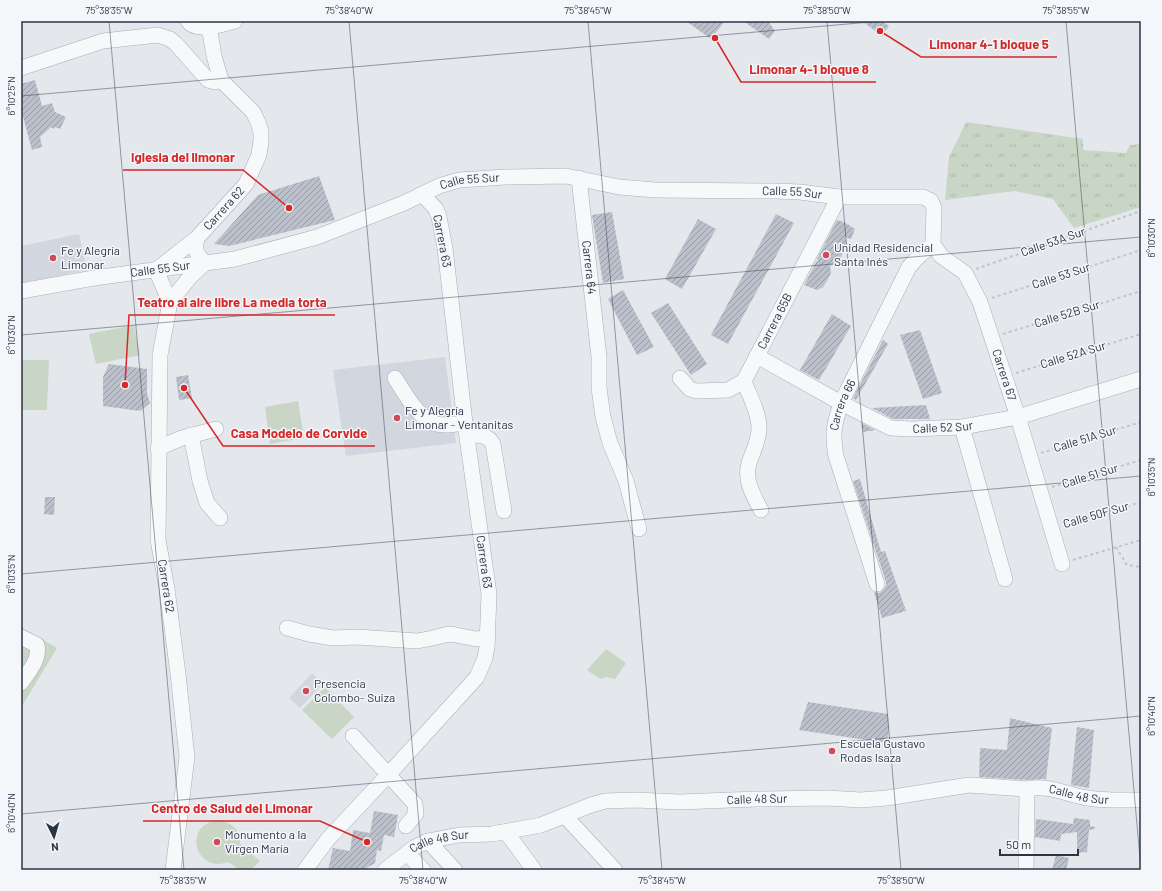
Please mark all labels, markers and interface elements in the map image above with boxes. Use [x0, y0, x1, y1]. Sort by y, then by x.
text: 75°38'35"W [85, 4, 133, 16]
text: 75°38'40"W [325, 4, 373, 16]
text: 75°38'45"W [564, 4, 612, 16]
text: 75°38'50"W [803, 4, 851, 16]
text: 75°38'55"W [1042, 4, 1090, 16]
callout: Limonar 4-1 bloque 5 [921, 32, 1057, 57]
text: Limonar 4-1 bloque 5 [929, 36, 1049, 52]
callout: Limonar 4-1 bloque 8 [741, 57, 876, 82]
text: Limonar 4-1 bloque 8 [749, 61, 869, 77]
text: 6°10'25"N [5, 76, 17, 116]
callout: Iglesia del limonar [123, 145, 243, 170]
text: Iglesia del limonar [131, 149, 235, 165]
street label: Calle 55 Sur [438, 169, 501, 191]
street label: Carrera 62 [200, 183, 246, 232]
street label: Calle 55 Sur [762, 183, 824, 201]
street label: Carrera 63 [431, 213, 455, 268]
text: 6°10'30"N [1145, 218, 1157, 258]
street label: Calle 53A Sur [1018, 223, 1087, 259]
street label: Carrera 64 [580, 240, 600, 295]
place label: Unidad Residencial Santa Inés [834, 240, 933, 268]
place label: Fe y Alegría Limonar [61, 243, 120, 271]
marker: Unidad Residencial Santa Inés [821, 250, 831, 260]
marker: Fe y Alegría Limonar [48, 253, 58, 263]
street label: Calle 55 Sur [129, 257, 192, 279]
street label: Calle 53 Sur [1030, 259, 1092, 291]
callout: Teatro al aire libre La media torta [129, 290, 335, 315]
street label: Carrera 65B [754, 290, 794, 351]
text: Teatro al aire libre La media torta [137, 294, 327, 310]
street label: Calle 52B Sur [1032, 296, 1102, 330]
text: 6°10'30"N [5, 315, 17, 355]
street label: Calle 52A Sur [1038, 337, 1108, 371]
street label: Carrera 67 [990, 347, 1020, 402]
street label: Carrera 66 [826, 377, 858, 431]
place label: Fe y Alegría Limonar - Ventanitas [405, 403, 514, 431]
marker: Fe y Alegría Limonar - Ventanitas [392, 413, 402, 423]
street label: Calle 52 Sur [912, 417, 975, 435]
callout: Casa Modelo de Corvide [223, 421, 375, 446]
street label: Calle 51A Sur [1051, 422, 1119, 454]
text: Casa Modelo de Corvide [231, 425, 367, 441]
text: 6°10'35"N [1145, 457, 1157, 497]
street label: Calle 51 Sur [1060, 460, 1120, 490]
street label: Calle 50F Sur [1061, 498, 1131, 530]
street label: Carrera 63 [474, 534, 496, 589]
text: 6°10'35"N [5, 554, 17, 594]
street label: Carrera 62 [156, 558, 178, 614]
place label: Presencia Colombo- Suiza [314, 676, 395, 704]
marker: Presencia Colombo- Suiza [301, 686, 311, 696]
text: 6°10'40"N [1145, 696, 1157, 736]
place label: Escuela Gustavo Rodas Isaza [840, 736, 925, 764]
marker: Escuela Gustavo Rodas Isaza [827, 746, 837, 756]
street label: Calle 48 Sur [1048, 781, 1110, 806]
street label: Calle 48 Sur [726, 791, 788, 806]
text: 6°10'40"N [5, 793, 17, 833]
callout: Centro de Salud del Limonar [143, 796, 320, 821]
text: Centro de Salud del Limonar [151, 800, 313, 816]
north arrow [34, 817, 74, 857]
place label: Monumento a la Virgen María [225, 827, 306, 855]
street label: Calle 48 Sur [406, 827, 470, 855]
scale bar [1000, 831, 1078, 857]
marker: Monumento a la Virgen María [212, 837, 222, 847]
text: 50 m [1006, 837, 1031, 851]
text: N [51, 841, 59, 854]
text: 75°38'35"W [159, 874, 207, 886]
text: 75°38'40"W [399, 874, 447, 886]
text: 75°38'45"W [638, 874, 686, 886]
text: 75°38'50"W [877, 874, 925, 886]

